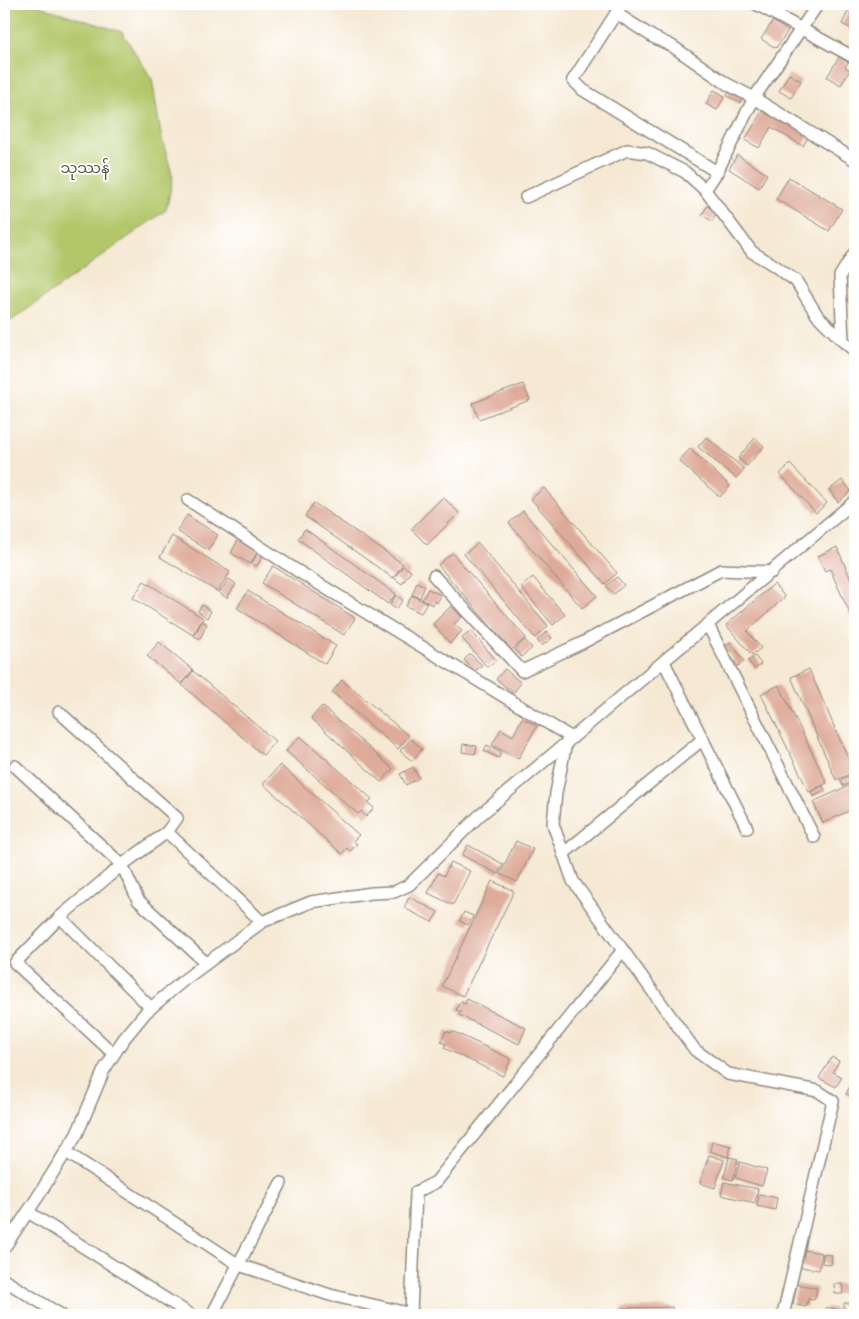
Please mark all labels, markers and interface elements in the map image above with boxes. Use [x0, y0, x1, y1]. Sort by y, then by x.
park label: သုဿန် [60, 158, 110, 180]

